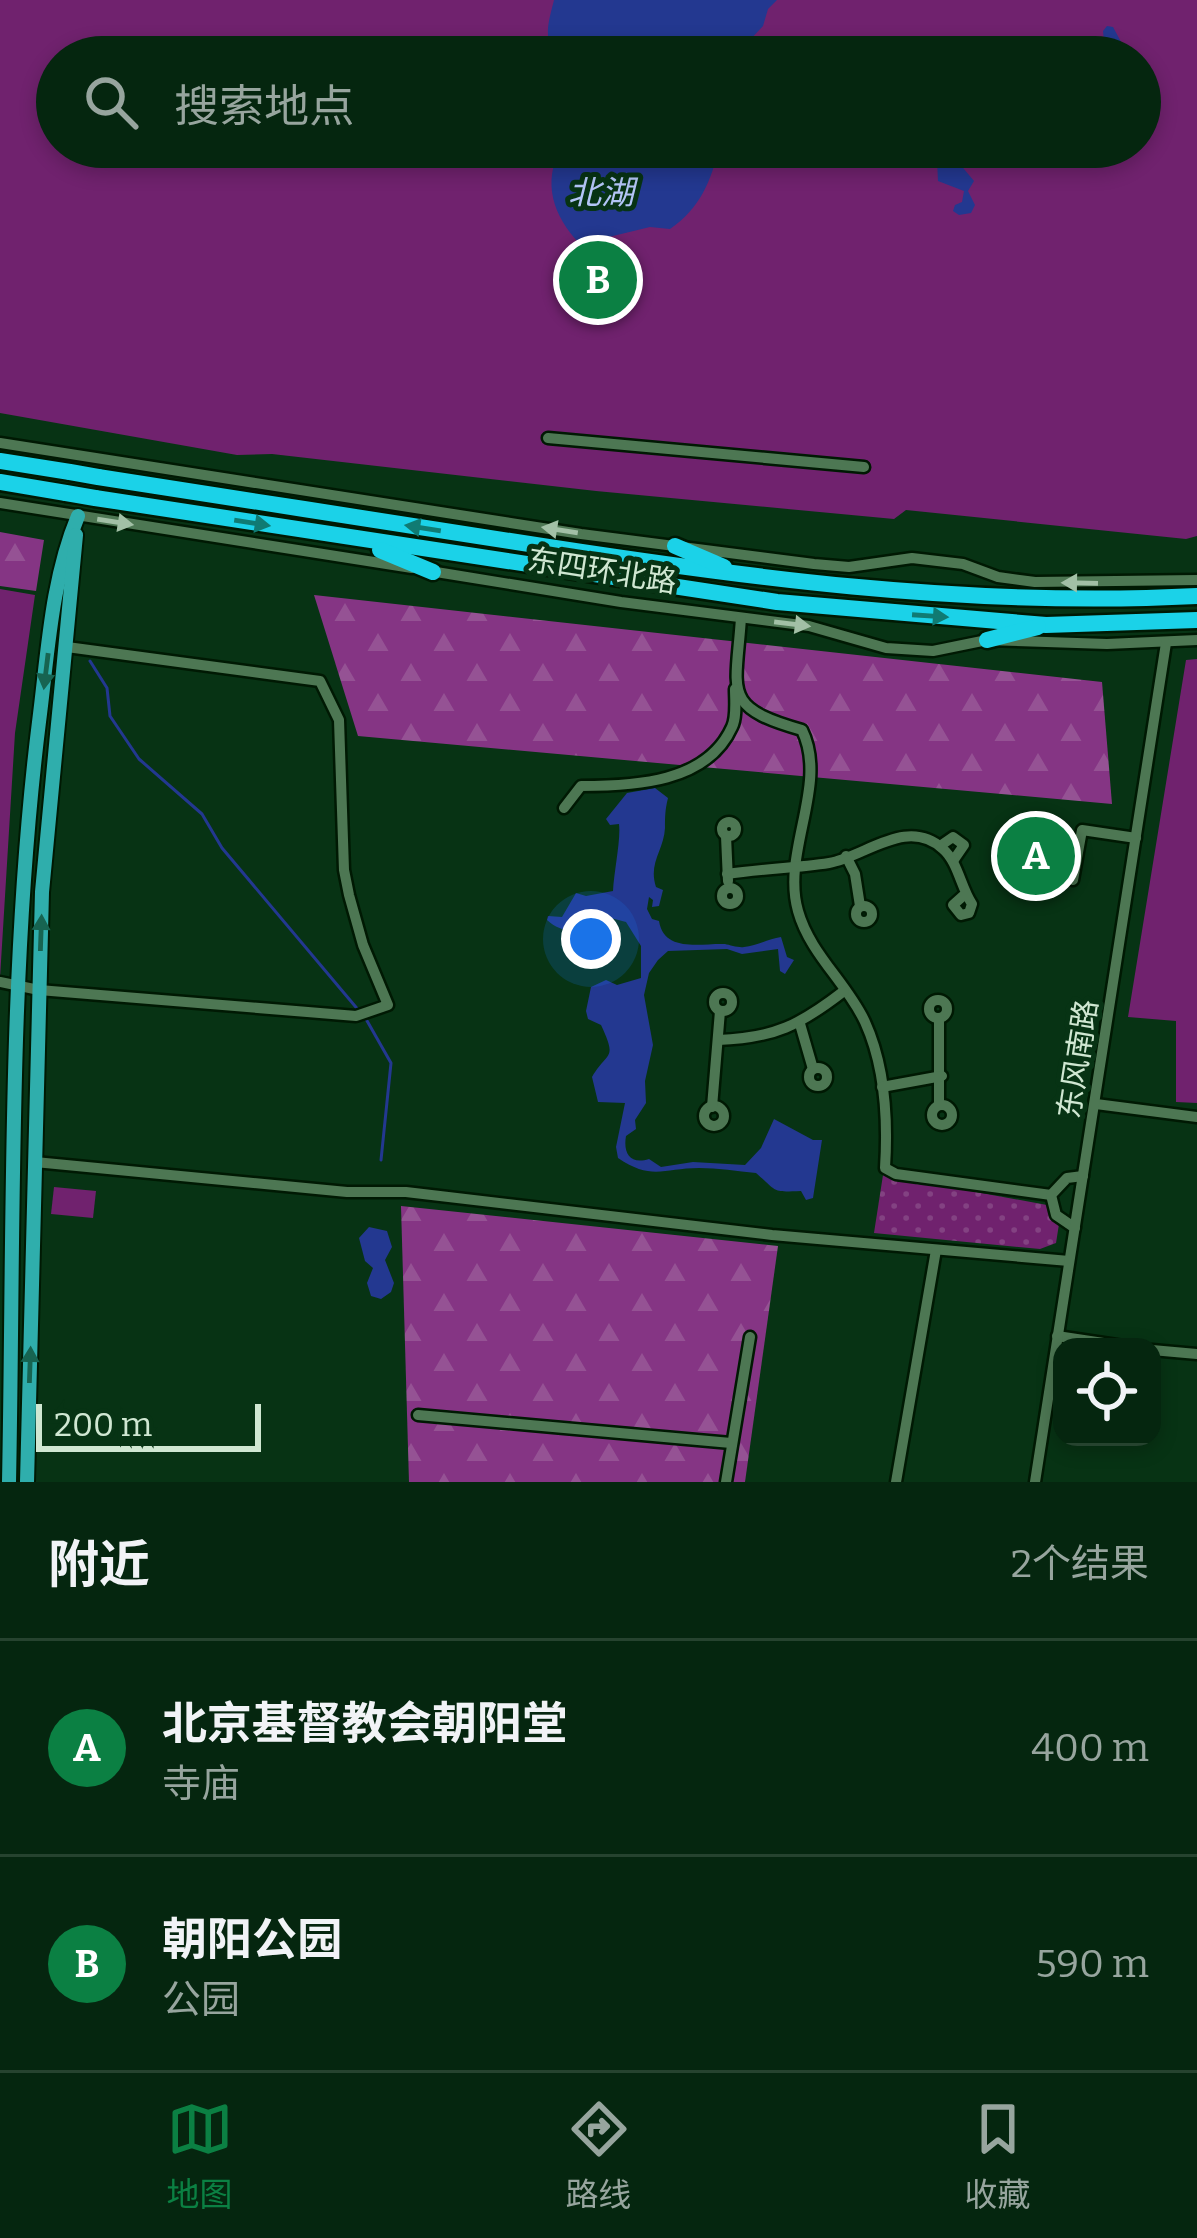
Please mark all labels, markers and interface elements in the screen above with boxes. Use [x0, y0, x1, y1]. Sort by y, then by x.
search box [36, 36, 1161, 168]
icon: search [78, 69, 144, 135]
text: 搜索地点 [174, 80, 354, 134]
water label: 北湖 [568, 173, 639, 213]
pin: B [559, 235, 637, 325]
one-way arrow [97, 514, 135, 532]
one-way arrow [234, 514, 272, 533]
one-way arrow [404, 518, 442, 536]
one-way arrow [540, 521, 578, 539]
street label: 东四环北路 [525, 541, 679, 601]
one-way arrow [1060, 573, 1098, 592]
one-way arrow [912, 606, 949, 625]
one-way arrow [774, 615, 811, 634]
one-way arrow [36, 653, 55, 690]
pin: A [997, 811, 1075, 901]
your location [561, 909, 621, 969]
one-way arrow [32, 913, 51, 951]
street label: 东风南路 [1051, 997, 1105, 1121]
map controls [1053, 1338, 1161, 1446]
button: locate [1053, 1338, 1161, 1446]
one-way arrow [21, 1345, 40, 1383]
scale bar [36, 1398, 261, 1451]
text: 200 m [54, 1405, 152, 1445]
text: 附近 [48, 1534, 150, 1596]
text: 2个结果 [1011, 1541, 1149, 1587]
text: 北京基督教会朝阳堂 [162, 1697, 567, 1751]
text: A [73, 1725, 101, 1771]
text: 400 m [1031, 1725, 1149, 1771]
text: 寺庙 [162, 1761, 240, 1807]
text: 朝阳公园 [162, 1913, 342, 1967]
text: B [74, 1941, 100, 1987]
text: 590 m [1036, 1941, 1149, 1987]
text: 公园 [162, 1977, 240, 2023]
tab: 地图 [167, 2096, 233, 2216]
tab: 路线 [566, 2096, 632, 2216]
tab: 收藏 [965, 2096, 1031, 2216]

